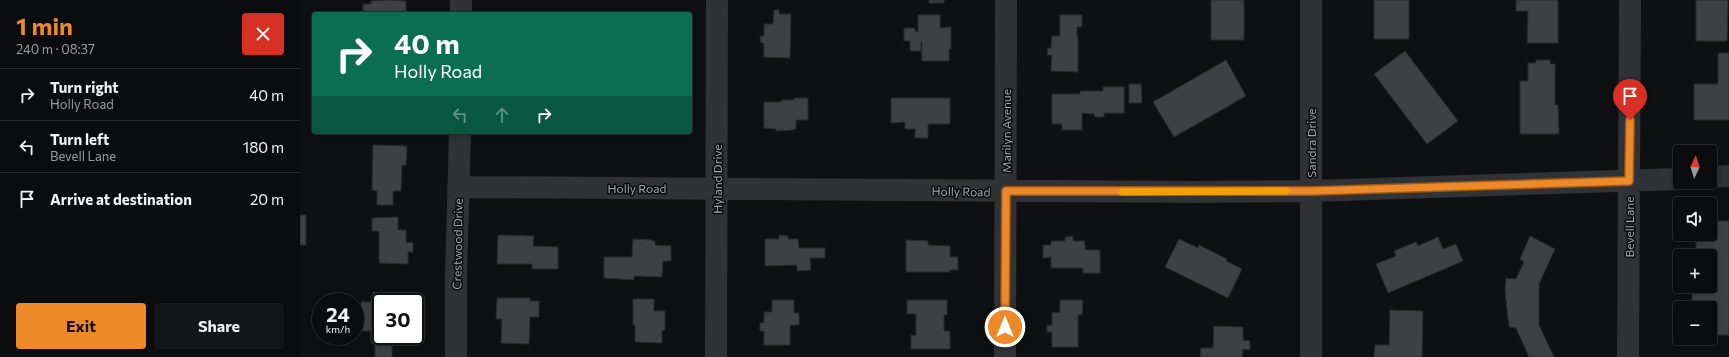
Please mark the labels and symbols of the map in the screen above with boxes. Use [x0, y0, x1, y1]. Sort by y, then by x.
pin [1613, 79, 1647, 120]
street label: Marilyn Avenue [999, 89, 1013, 173]
street label: Sandra Drive [1304, 108, 1318, 178]
street label: Hyland Drive [710, 144, 724, 214]
north arrow [1673, 145, 1717, 189]
street label: Holly Road [608, 181, 666, 195]
street label: Holly Road [931, 183, 991, 199]
street label: Bevell Lane [1622, 197, 1636, 257]
street label: Crestwood Drive [449, 198, 465, 290]
speed limit sign: 30 [372, 293, 424, 345]
position arrow [984, 306, 1026, 348]

